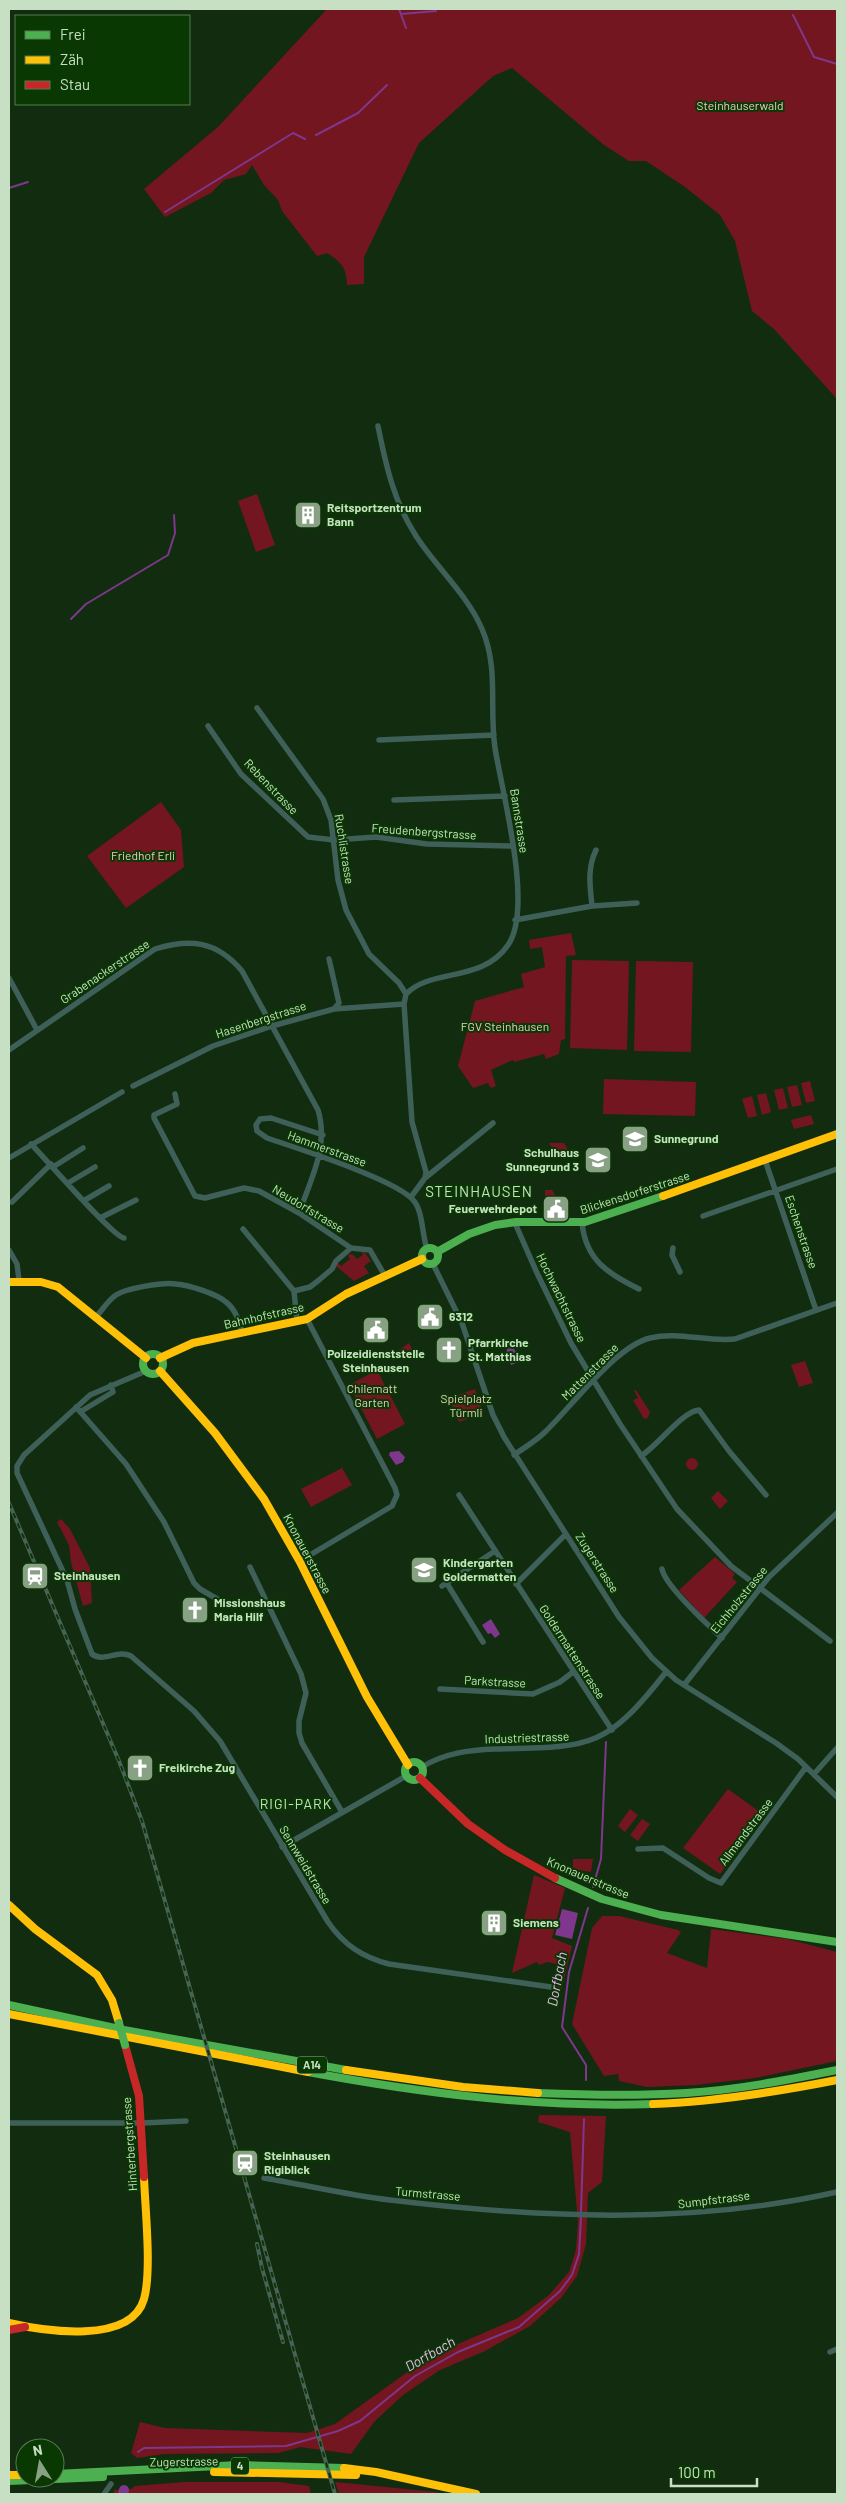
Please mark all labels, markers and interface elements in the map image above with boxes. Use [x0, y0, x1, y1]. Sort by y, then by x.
legend [15, 15, 190, 105]
text: Frei [60, 25, 86, 43]
text: Zäh [60, 50, 84, 68]
text: Stau [60, 75, 90, 93]
park label: Steinhauserwald [697, 98, 783, 112]
building icon: Reitsportzentrum Bann [293, 500, 323, 530]
place label: Reitsportzentrum Bann [327, 500, 422, 528]
street label: Rebenstrasse [242, 756, 302, 817]
street label: Bannstrasse [508, 788, 532, 854]
street label: Ruchlistrasse [333, 813, 357, 885]
street label: Freudenbergstrasse [371, 820, 477, 842]
park label: Friedhof Erli [111, 848, 175, 862]
street label: Grabenackerstrasse [57, 936, 152, 1006]
street label: Hasenbergstrasse [214, 998, 308, 1040]
park label: FGV Steinhausen [461, 1019, 549, 1033]
school or university icon: Sunnegrund [620, 1124, 650, 1154]
street label: Hammerstrasse [286, 1127, 369, 1169]
place label: Sunnegrund [654, 1131, 719, 1145]
place label: Schulhaus Sunnegrund 3 [506, 1145, 579, 1173]
school or university icon: Schulhaus Sunnegrund 3 [583, 1145, 613, 1175]
street label: Blickensdorferstrasse [578, 1168, 691, 1216]
street label: Neudorfstrasse [270, 1181, 347, 1235]
district label: STEINHAUSEN [425, 1182, 533, 1200]
street label: Eschenstrasse [783, 1193, 821, 1270]
public building icon: Feuerwehrdepot [541, 1194, 571, 1224]
place label: Feuerwehrdepot [449, 1201, 537, 1215]
street label: Hochwachtstrasse [534, 1251, 589, 1344]
street label: Bahnhofstrasse [222, 1299, 305, 1331]
public building icon: 6312 [415, 1302, 445, 1332]
place label: 6312 [449, 1309, 473, 1323]
public building icon: Polizeidienststelle Steinhausen [361, 1315, 391, 1345]
church icon: Pfarrkirche St. Matthias [434, 1335, 464, 1365]
place label: Pfarrkirche St. Matthias [468, 1335, 531, 1363]
street label: Mattenstrasse [558, 1340, 621, 1403]
place label: Polizeidienststelle Steinhausen [327, 1346, 425, 1374]
park label: Chilematt Garten [347, 1381, 397, 1409]
park label: Spielplatz Türmli [440, 1391, 492, 1419]
street label: Knonauerstrasse [281, 1511, 335, 1596]
street label: Zugerstrasse [573, 1530, 622, 1595]
school or university icon: Kindergarten Goldermatten [409, 1555, 439, 1585]
place label: Kindergarten Goldermatten [443, 1555, 516, 1583]
station icon: Steinhausen [20, 1561, 50, 1591]
street label: Eichholzstrasse [707, 1563, 770, 1636]
place label: Steinhausen [54, 1568, 120, 1582]
church icon: Missionshaus Maria Hilf [180, 1595, 210, 1625]
place label: Missionshaus Maria Hilf [214, 1595, 285, 1623]
street label: Goldermattenstrasse [537, 1602, 609, 1701]
street label: Parkstrasse [464, 1672, 526, 1690]
street label: Industriestrasse [484, 1729, 570, 1745]
church icon: Freikirche Zug [125, 1753, 155, 1783]
place label: Freikirche Zug [159, 1760, 235, 1774]
district label: RIGI-PARK [260, 1795, 332, 1812]
street label: Allmendstrasse [715, 1795, 775, 1868]
street label: Sennweidstrasse [277, 1823, 335, 1906]
street label: Knonauerstrasse [545, 1853, 632, 1901]
building icon: Siemens [479, 1908, 509, 1938]
place label: Siemens [513, 1915, 559, 1929]
water label: Dorfbach [543, 1950, 570, 2008]
road number: A14 [297, 2056, 327, 2074]
street label: Hinterbergstrasse [119, 2097, 139, 2192]
station icon: Steinhausen Rigiblick [230, 2148, 260, 2178]
place label: Steinhausen Rigiblick [264, 2148, 330, 2176]
street label: Turmstrasse [395, 2183, 461, 2203]
street label: Sumpfstrasse [677, 2188, 751, 2210]
water label: Dorfbach [402, 2332, 458, 2375]
north arrow [15, 2438, 65, 2488]
text: N [31, 2441, 44, 2459]
street label: Zugerstrasse [150, 2453, 218, 2469]
scale bar [671, 2456, 757, 2488]
road number: 4 [231, 2458, 249, 2474]
text: 100 m [678, 2463, 716, 2481]

